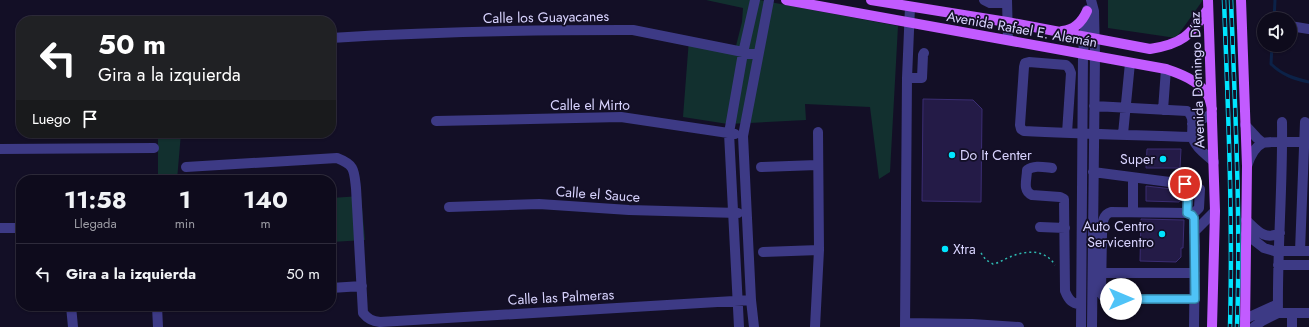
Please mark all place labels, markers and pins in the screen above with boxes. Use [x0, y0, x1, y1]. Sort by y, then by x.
place label: Do It Center [960, 145, 1032, 165]
place label: Super [1120, 149, 1155, 169]
marker: Do It Center [947, 150, 957, 160]
marker: Super [1158, 154, 1168, 164]
pin [1168, 167, 1202, 201]
place label: Auto Centro Servicentro [1083, 216, 1154, 252]
marker: Auto Centro Servicentro [1157, 229, 1167, 239]
place label: Xtra [953, 239, 976, 259]
marker: Xtra [940, 244, 950, 254]

